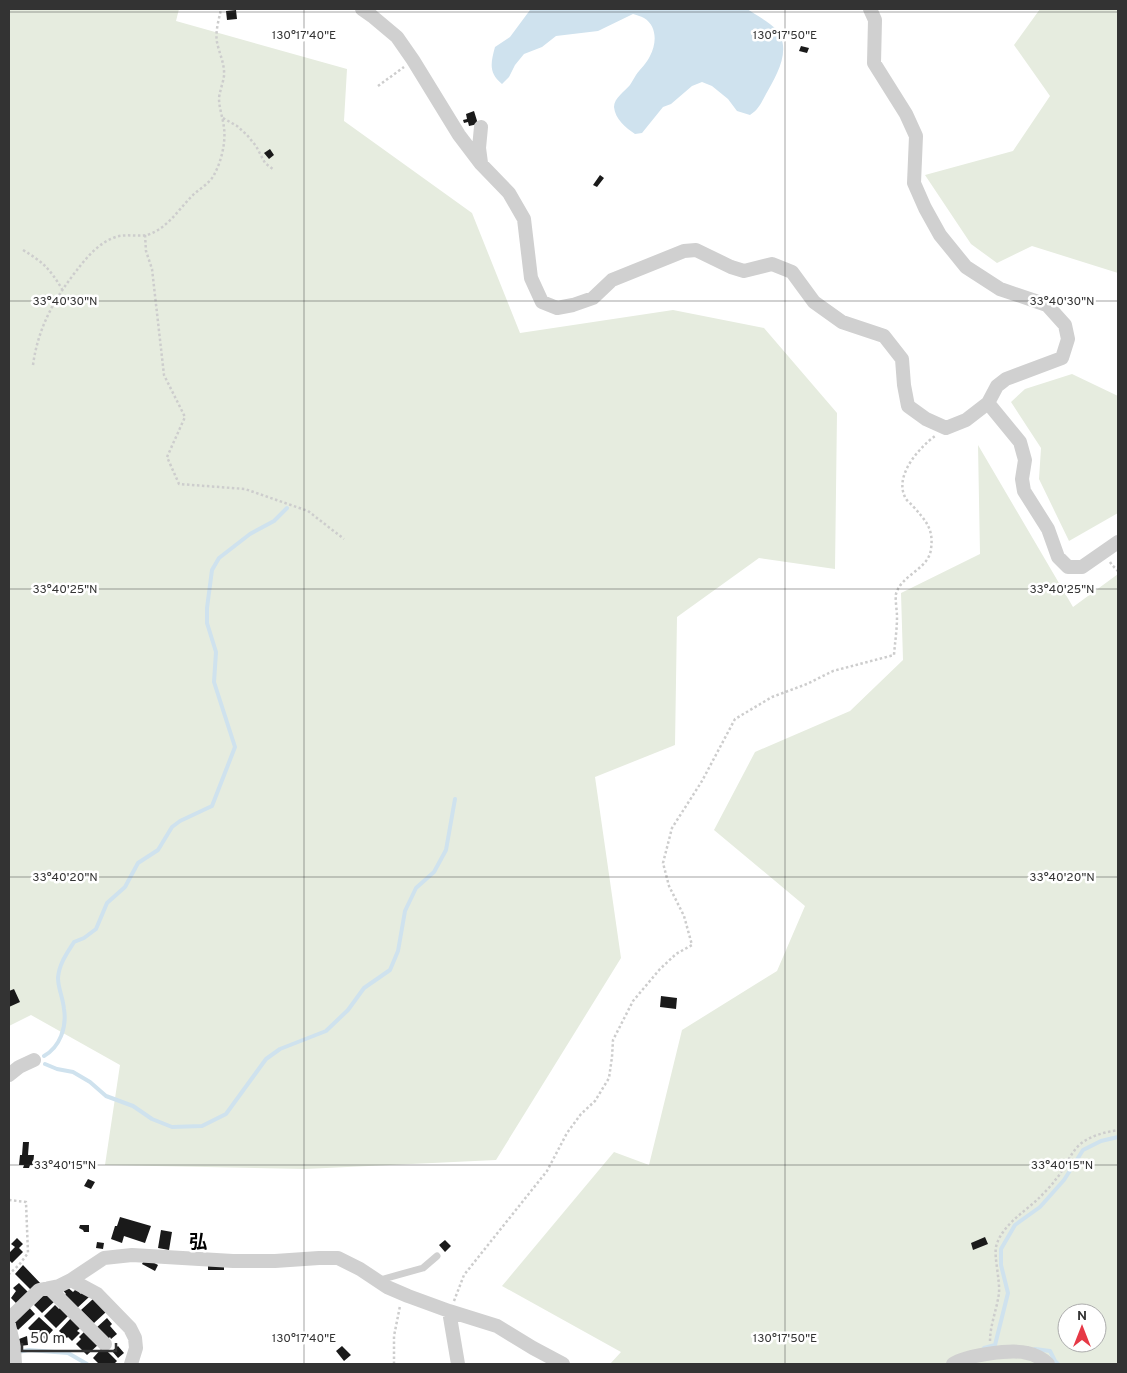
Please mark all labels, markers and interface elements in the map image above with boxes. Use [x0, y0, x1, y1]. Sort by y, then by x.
text: 130°17'40"E [272, 28, 336, 44]
text: 130°17'50"E [753, 28, 817, 44]
text: 33°40'30"N [32, 294, 98, 310]
text: 33°40'30"N [1029, 294, 1095, 310]
text: 33°40'25"N [32, 582, 98, 598]
text: 33°40'25"N [1029, 582, 1095, 598]
text: 33°40'20"N [32, 870, 98, 886]
text: 33°40'20"N [1029, 870, 1095, 886]
text: 33°40'15"N [34, 1158, 96, 1174]
text: 33°40'15"N [1031, 1158, 1093, 1174]
district label: 弘 [189, 1232, 207, 1255]
north arrow [1057, 1303, 1107, 1353]
text: N [1077, 1308, 1087, 1325]
scale bar [22, 1320, 116, 1352]
text: 50 m [30, 1330, 65, 1349]
text: 130°17'40"E [272, 1331, 336, 1347]
text: 130°17'50"E [753, 1331, 817, 1347]

